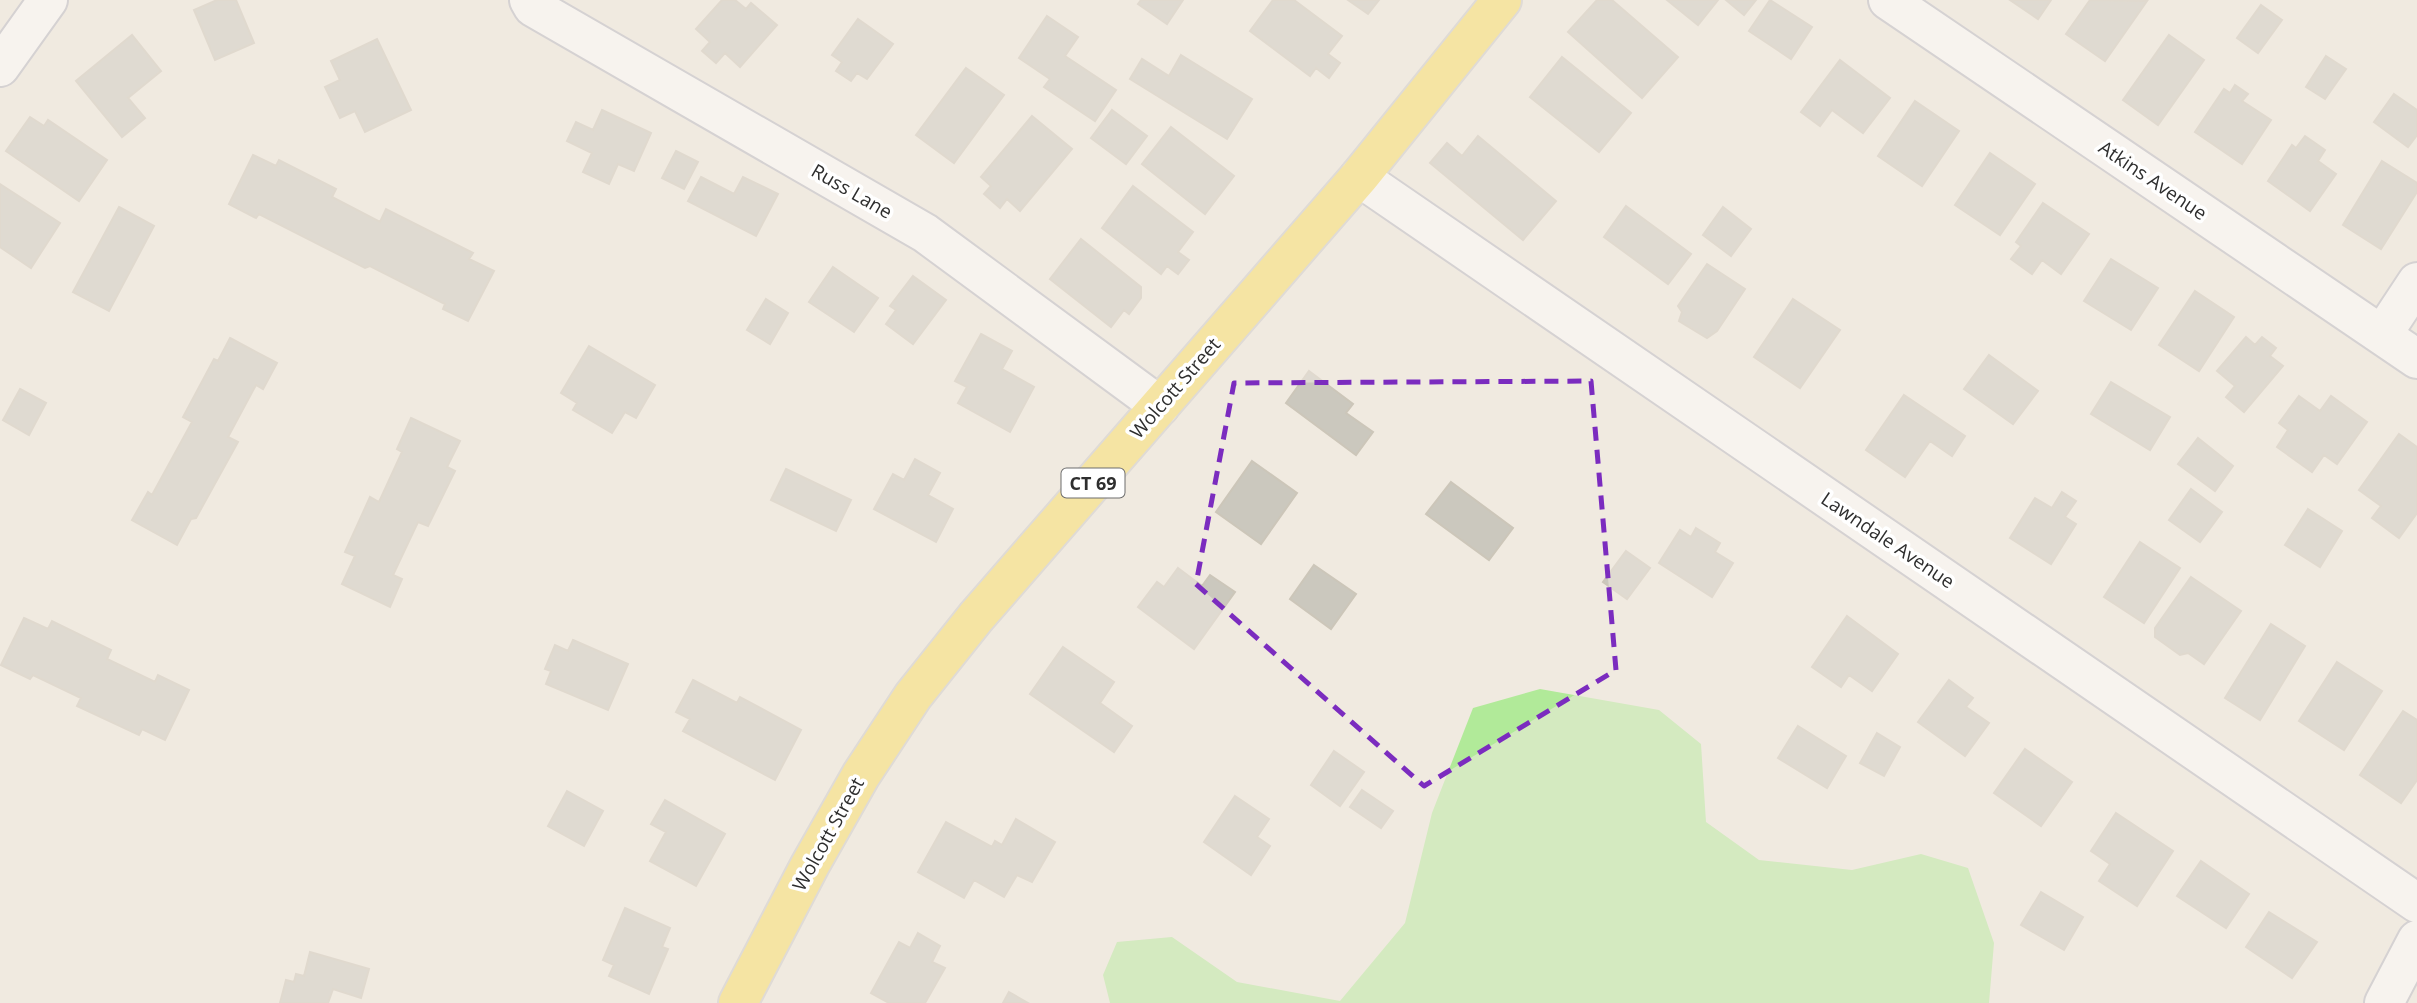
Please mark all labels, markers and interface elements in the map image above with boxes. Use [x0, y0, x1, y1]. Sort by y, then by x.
street label: Atkins Avenue [2094, 134, 2212, 226]
street label: Russ Lane [807, 157, 897, 225]
street label: Wolcott Street [1124, 332, 1226, 444]
road number: CT 69 [1062, 468, 1124, 498]
street label: Lawndale Avenue [1816, 486, 1960, 594]
street label: Wolcott Street [786, 772, 870, 895]

